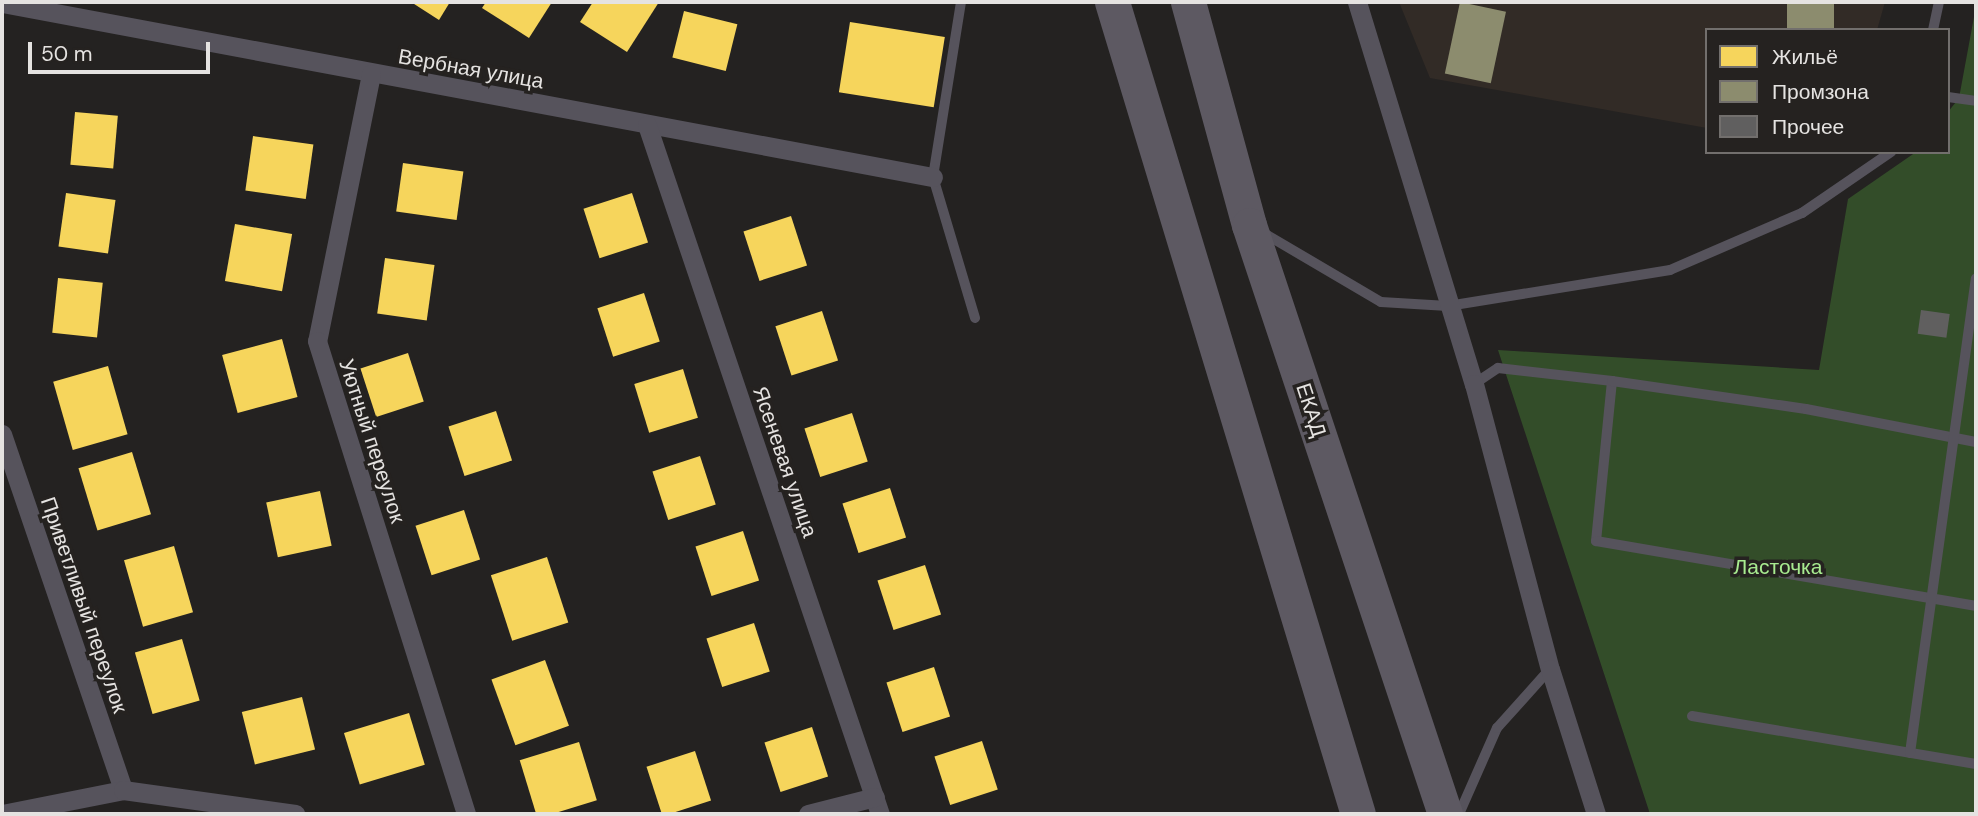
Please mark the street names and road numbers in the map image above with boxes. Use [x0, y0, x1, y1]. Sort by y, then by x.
street label: Вербная улица [396, 44, 546, 94]
street label: Уютный переулок [334, 356, 410, 526]
street label: ЕКАД [1290, 380, 1332, 440]
street label: Ясеневая улица [747, 383, 823, 541]
street label: Приветливый переулок [35, 494, 133, 716]

